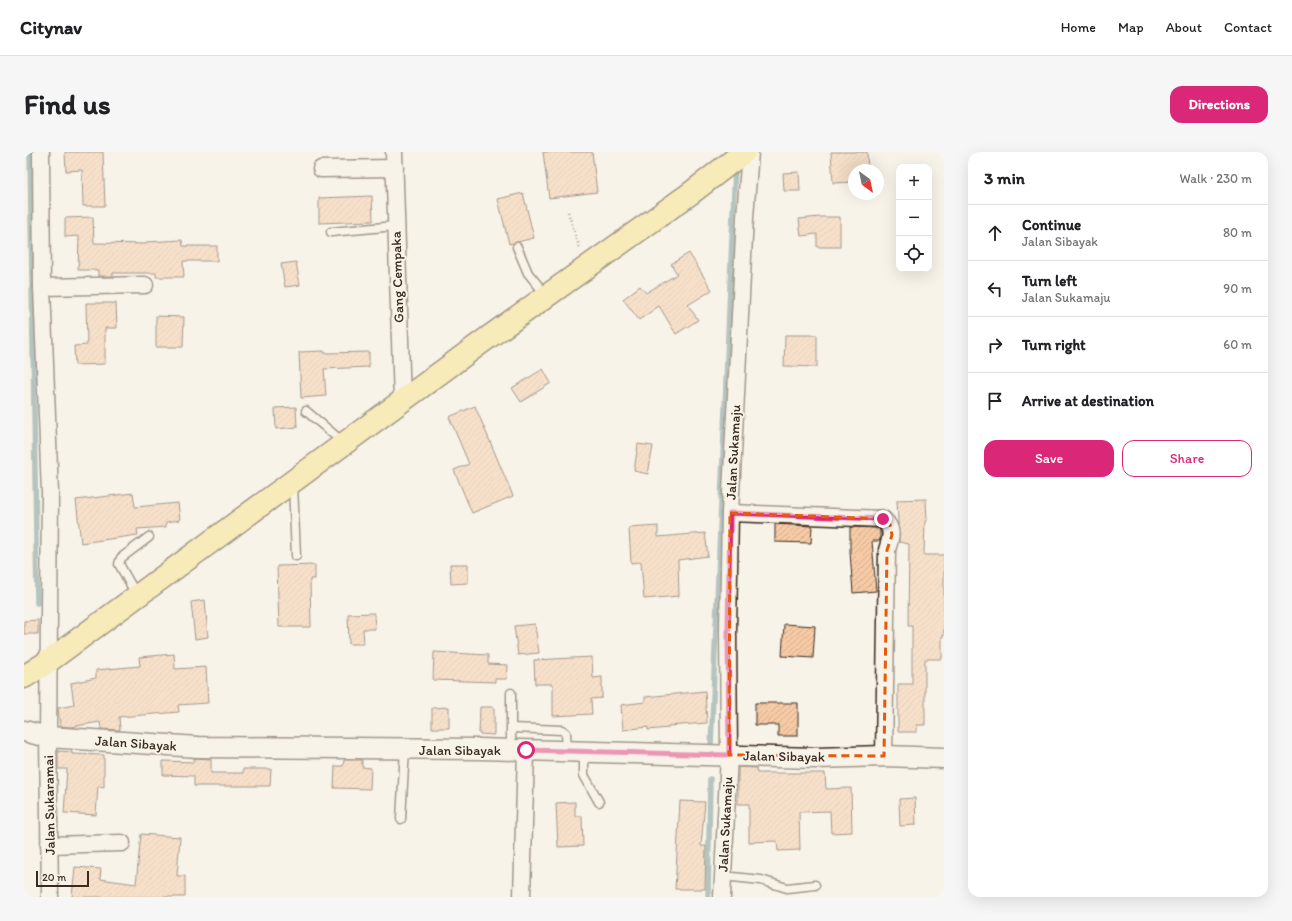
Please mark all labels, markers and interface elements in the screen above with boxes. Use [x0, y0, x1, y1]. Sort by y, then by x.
text: Citynav [20, 16, 82, 39]
text: Home [1061, 19, 1096, 36]
text: Map [1118, 19, 1144, 36]
text: About [1166, 19, 1202, 36]
text: Contact [1224, 19, 1272, 36]
button: Directions [1170, 86, 1268, 123]
text: Find us [24, 87, 111, 121]
north arrow [848, 164, 884, 200]
map controls [896, 164, 932, 272]
button: + [896, 164, 932, 200]
text: 3 min [984, 168, 1025, 188]
text: Walk · 230 m [1180, 171, 1252, 186]
button: − [896, 200, 932, 236]
text: Continue [1022, 216, 1081, 234]
icon: ahead [984, 222, 1006, 244]
text: 80 m [1223, 225, 1252, 240]
street label: Gang Cempaka [387, 230, 408, 323]
text: Jalan Sibayak [1022, 234, 1098, 249]
button: locate [896, 236, 932, 272]
text: Turn left [1022, 272, 1077, 290]
icon: left [984, 278, 1006, 300]
text: 90 m [1223, 281, 1252, 296]
text: Jalan Sukamaju [1022, 290, 1111, 305]
icon: right [984, 334, 1006, 356]
text: Turn right [1022, 336, 1086, 354]
text: 60 m [1223, 337, 1252, 352]
icon: arrive [984, 390, 1006, 412]
text: Arrive at destination [1022, 392, 1154, 410]
street label: Jalan Sukamaju [723, 404, 744, 500]
button: Save [984, 440, 1114, 477]
button: Share [1122, 440, 1252, 477]
route end [874, 510, 892, 528]
street label: Jalan Sibayak [95, 732, 177, 755]
route start [517, 741, 535, 759]
street label: Jalan Sibayak [419, 742, 501, 759]
street label: Jalan Sibayak [743, 747, 825, 766]
street label: Jalan Sukaramai [40, 755, 59, 855]
street label: Jalan Sukamaju [715, 776, 736, 872]
scale bar [36, 869, 89, 888]
text: 20 m [42, 871, 66, 884]

